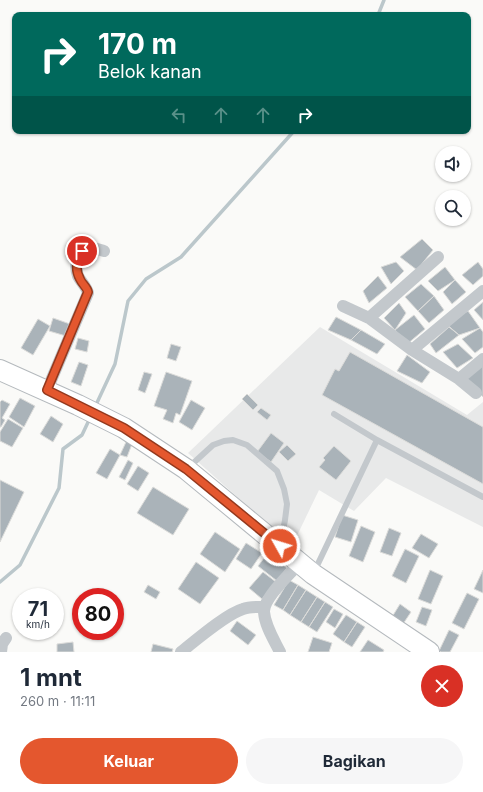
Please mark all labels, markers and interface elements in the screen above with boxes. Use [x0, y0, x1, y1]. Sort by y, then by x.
text: 170 m [98, 27, 177, 61]
icon: right [32, 28, 84, 80]
text: Belok kanan [98, 61, 202, 82]
icon: left [168, 104, 190, 126]
icon: ahead [210, 104, 232, 126]
icon: ahead [252, 104, 274, 126]
icon: right [294, 104, 316, 126]
map controls [435, 146, 471, 226]
button: sound [435, 146, 471, 182]
button: search [435, 190, 471, 226]
pin [65, 234, 99, 268]
icon: arrive [71, 240, 93, 262]
position arrow [259, 525, 301, 567]
speed limit sign: 80 [72, 588, 124, 640]
text: 71 [28, 597, 48, 621]
text: km/h [26, 618, 50, 630]
text: 1 mnt [20, 663, 82, 692]
button: close [421, 665, 463, 707]
text: 260 m · 11:11 [20, 693, 95, 709]
button: Keluar [20, 738, 238, 784]
button: Bagikan [246, 738, 463, 784]

